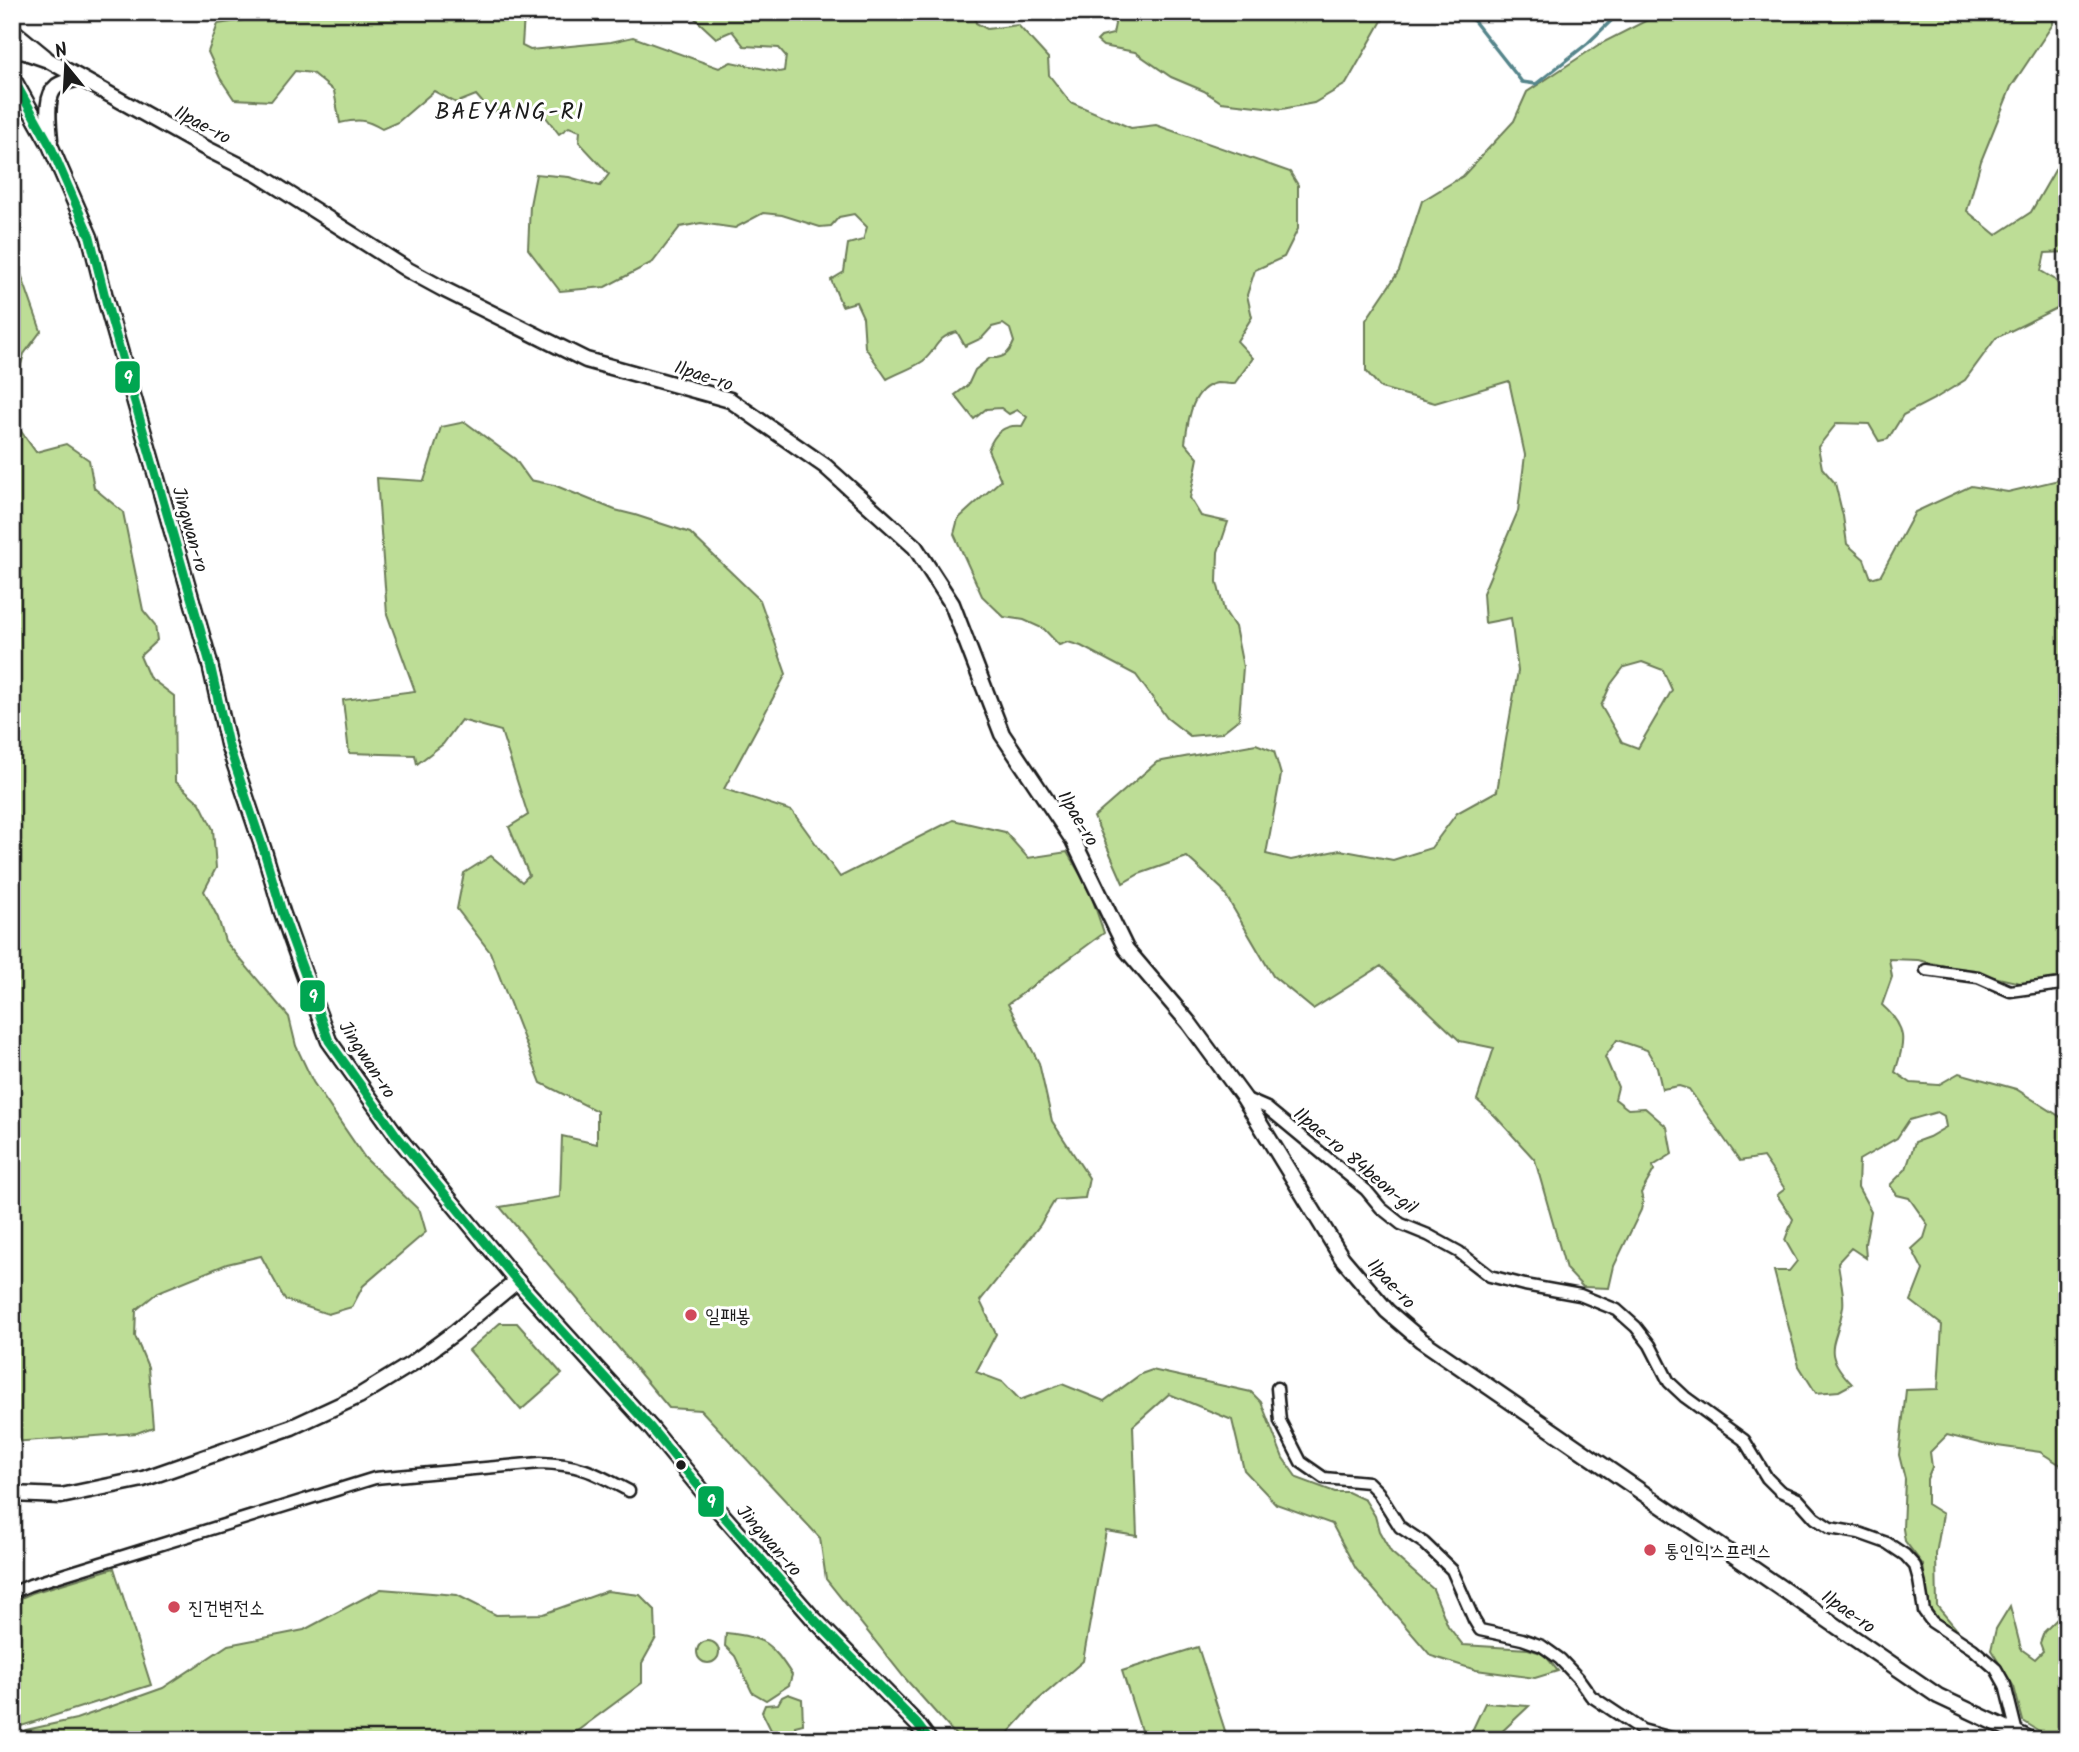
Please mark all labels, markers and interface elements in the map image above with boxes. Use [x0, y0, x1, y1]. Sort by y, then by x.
north arrow [32, 32, 102, 102]
text: N [51, 36, 72, 68]
district label: BAEYANG-RI [435, 95, 585, 131]
street label: Ilpae-ro [168, 98, 236, 153]
street label: Ilpae-ro [670, 353, 737, 401]
line badge: 9 [114, 360, 141, 394]
text: 9 [123, 364, 133, 394]
street label: Jingwan-ro [163, 483, 216, 576]
street label: Ilpae-ro [1049, 785, 1106, 853]
line badge: 9 [299, 979, 326, 1013]
text: 9 [308, 983, 318, 1013]
street label: Jingwan-ro [330, 1015, 403, 1105]
street label: Ilpae-ro 84beon-gil [1286, 1100, 1424, 1223]
street label: Ilpae-ro [1359, 1252, 1422, 1317]
place label: 일패봉 [705, 1302, 751, 1332]
marker: 일패봉 [683, 1307, 699, 1323]
unlabelled marker [674, 1458, 688, 1472]
line badge: 9 [697, 1485, 725, 1518]
text: 9 [706, 1488, 716, 1518]
street label: Jingwan-ro [728, 1498, 809, 1584]
place label: 통인익스프레스 [1664, 1537, 1771, 1567]
marker: 통인익스프레스 [1642, 1542, 1658, 1558]
street label: Ilpae-ro [1814, 1583, 1881, 1642]
place label: 진건변전소 [188, 1594, 264, 1624]
marker: 진건변전소 [166, 1599, 182, 1615]

